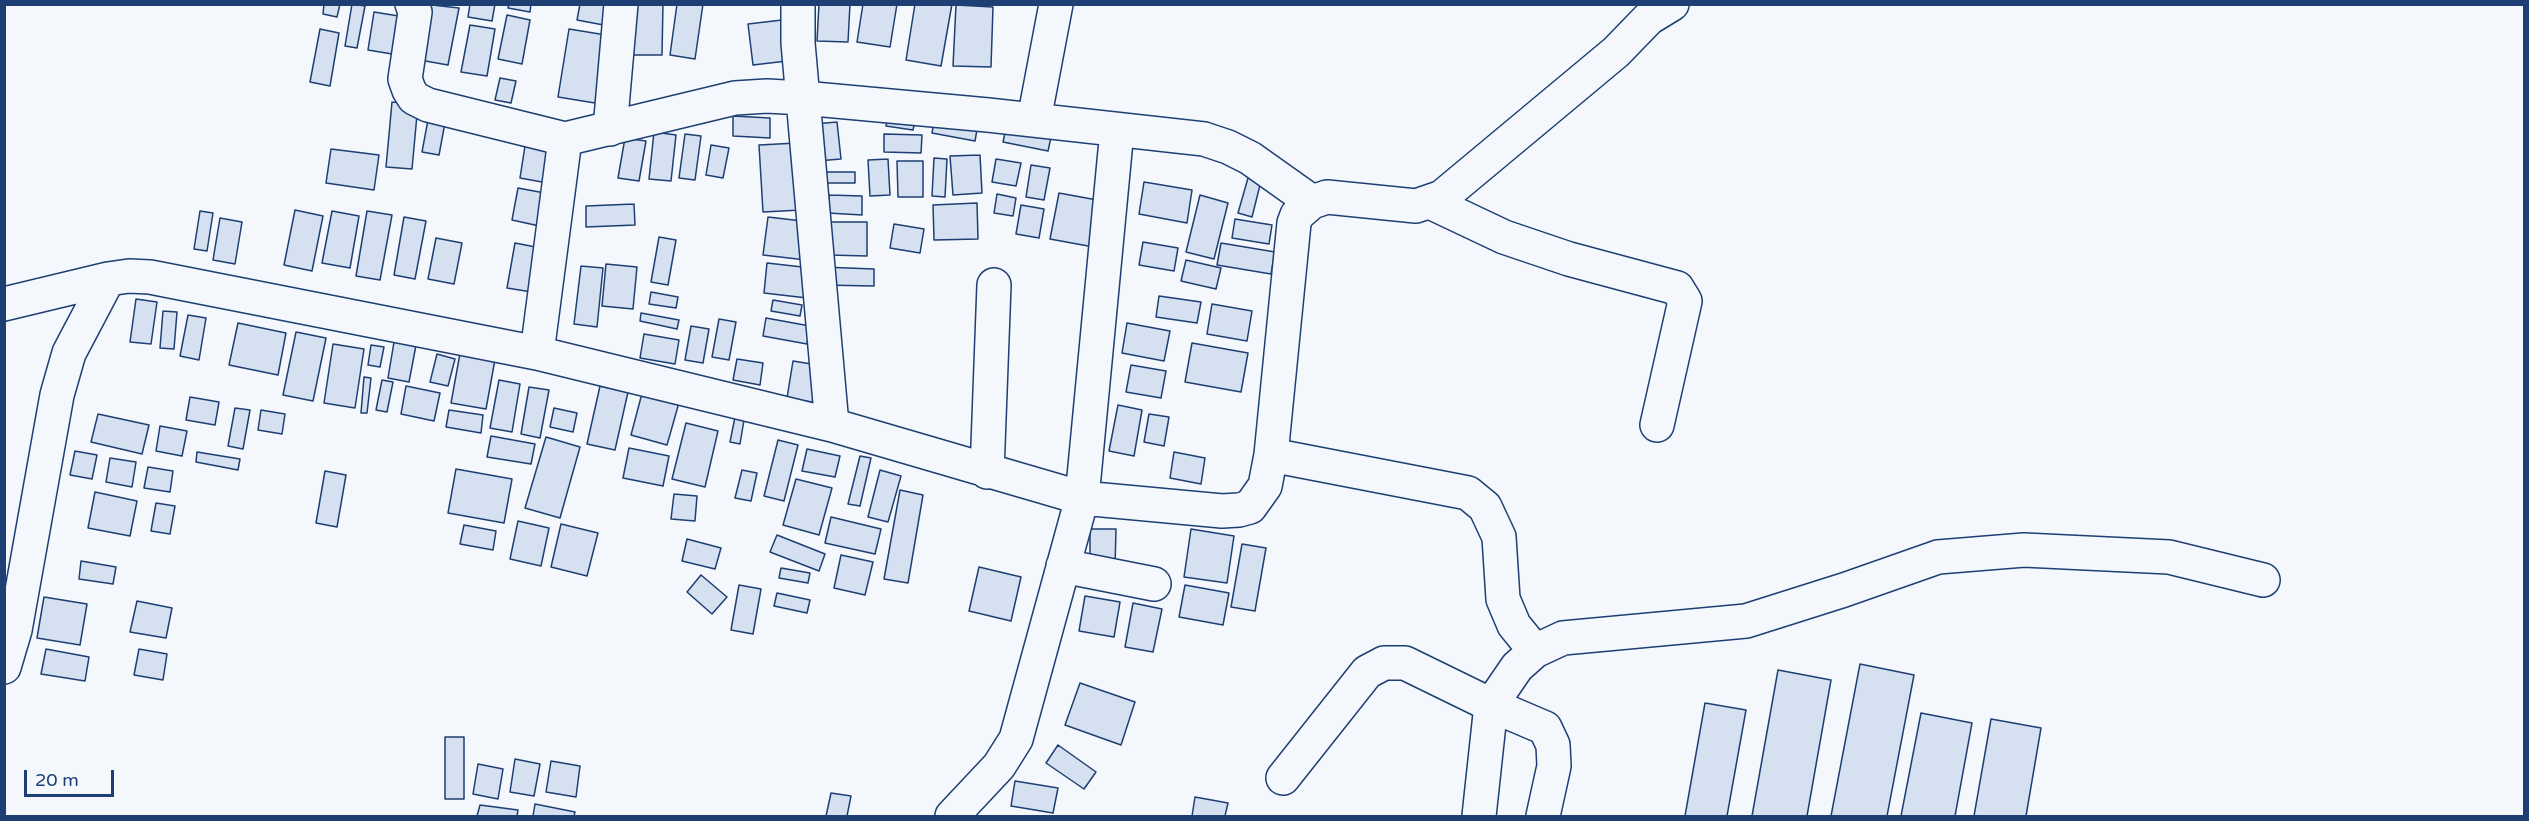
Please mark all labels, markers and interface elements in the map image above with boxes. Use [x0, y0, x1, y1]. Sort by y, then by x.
scale bar [27, 758, 117, 796]
text: 20 m [35, 769, 79, 791]

